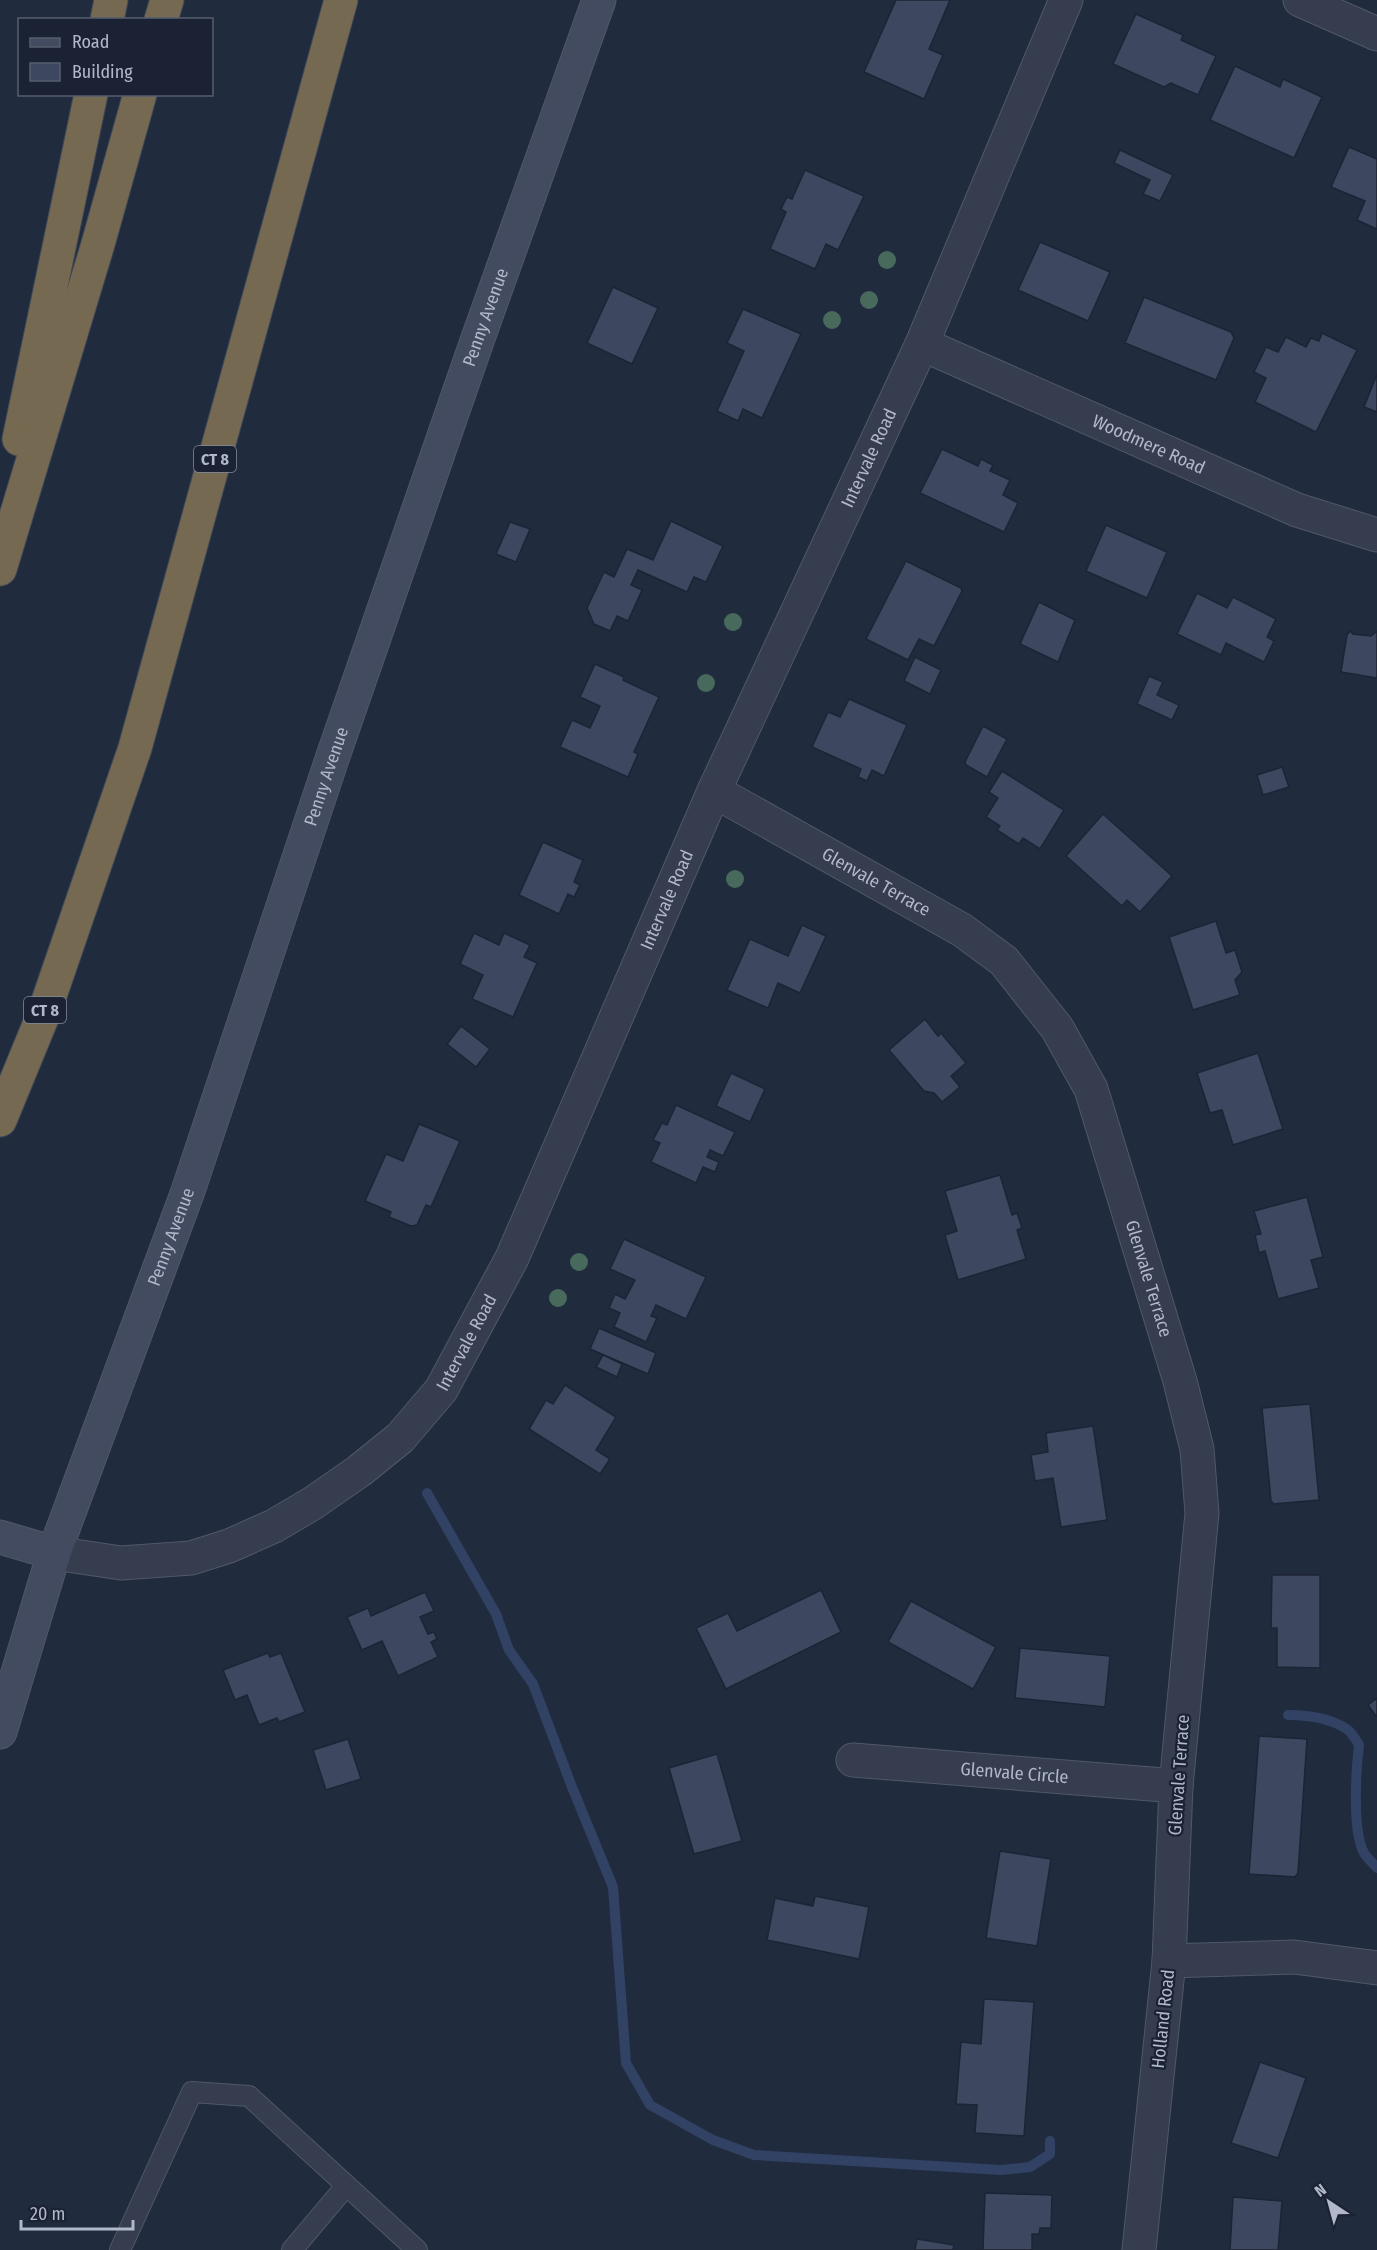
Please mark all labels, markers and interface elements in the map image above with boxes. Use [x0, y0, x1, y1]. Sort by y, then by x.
legend [18, 18, 213, 96]
text: Road [72, 31, 109, 53]
text: Building [72, 61, 133, 83]
street label: Penny Avenue [458, 265, 513, 369]
street label: Intervale Road [836, 405, 901, 511]
street label: Woodmere Road [1089, 410, 1209, 479]
road number: CT 8 [194, 446, 236, 472]
street label: Penny Avenue [299, 724, 353, 829]
street label: Glenvale Terrace [818, 843, 934, 921]
street label: Intervale Road [636, 847, 698, 953]
road number: CT 8 [24, 997, 66, 1023]
street label: Penny Avenue [143, 1185, 199, 1289]
street label: Glenvale Terrace [1121, 1218, 1177, 1340]
street label: Intervale Road [432, 1290, 501, 1395]
street label: Glenvale Terrace [1164, 1714, 1194, 1836]
street label: Glenvale Circle [960, 1758, 1069, 1788]
street label: Holland Road [1147, 1968, 1179, 2070]
north arrow [1299, 2172, 1359, 2232]
text: N [1311, 2180, 1330, 2201]
scale bar [21, 2193, 134, 2231]
text: 20 m [30, 2203, 65, 2225]

